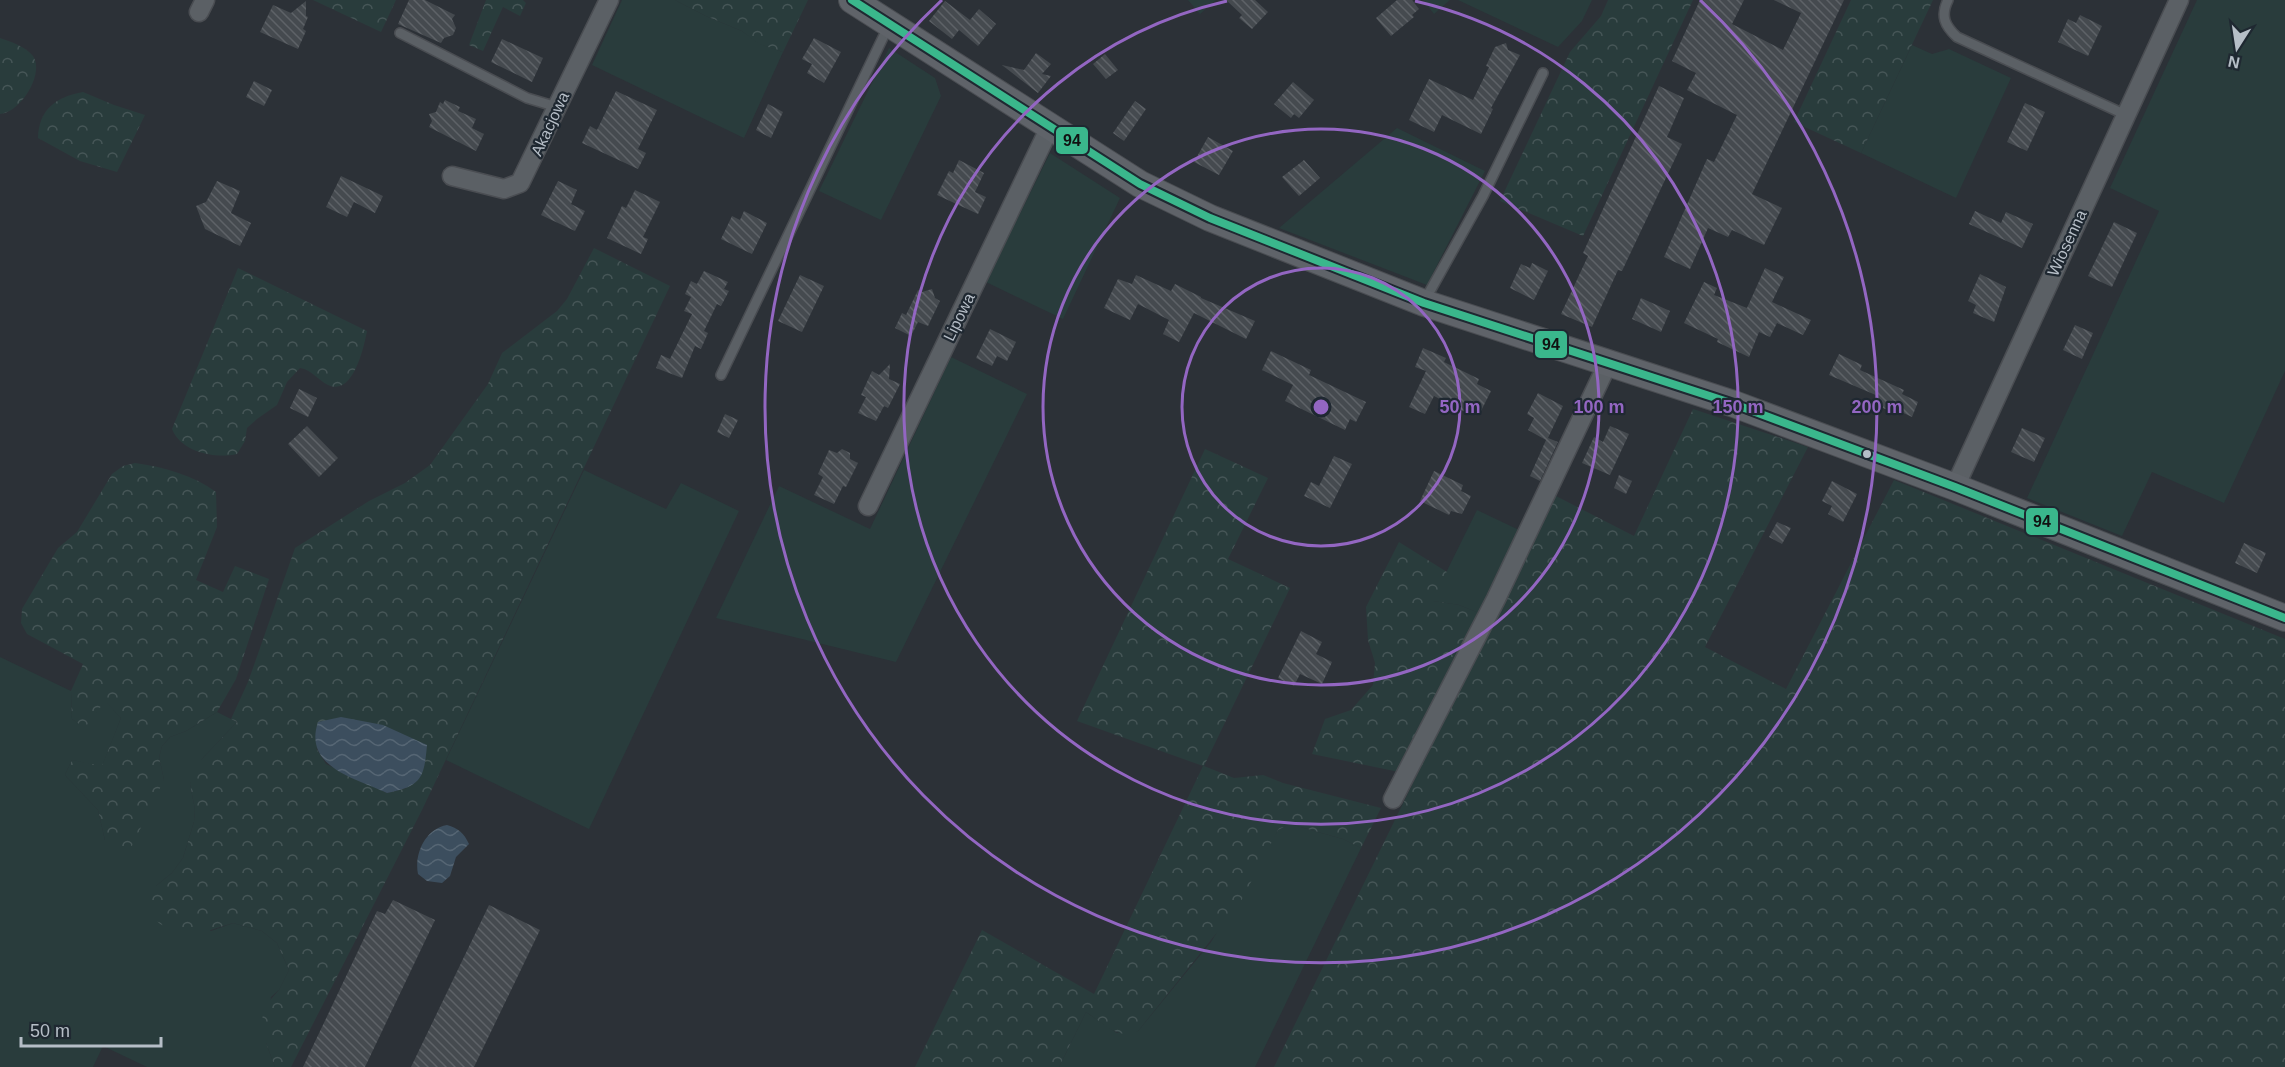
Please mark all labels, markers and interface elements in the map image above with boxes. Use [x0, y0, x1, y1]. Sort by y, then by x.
north arrow [2207, 18, 2267, 78]
text: N [2227, 53, 2241, 72]
street label: Akacjowa [528, 89, 572, 159]
line badge: 94 [1055, 126, 1089, 155]
text: 94 [1063, 132, 1081, 149]
street label: Wiosenna [2044, 207, 2090, 279]
street label: Lipowa [940, 290, 978, 344]
line badge: 94 [1534, 330, 1568, 359]
text: 94 [1542, 336, 1560, 353]
centre of rings [1311, 397, 1331, 417]
text: 50 m [1439, 397, 1481, 417]
text: 100 m [1573, 397, 1625, 417]
text: 150 m [1712, 397, 1764, 417]
text: 200 m [1851, 397, 1903, 417]
unlabelled marker [1861, 448, 1873, 460]
line badge: 94 [2025, 507, 2059, 536]
text: 94 [2033, 513, 2051, 530]
scale bar [21, 1010, 160, 1048]
text: 50 m [30, 1021, 70, 1041]

